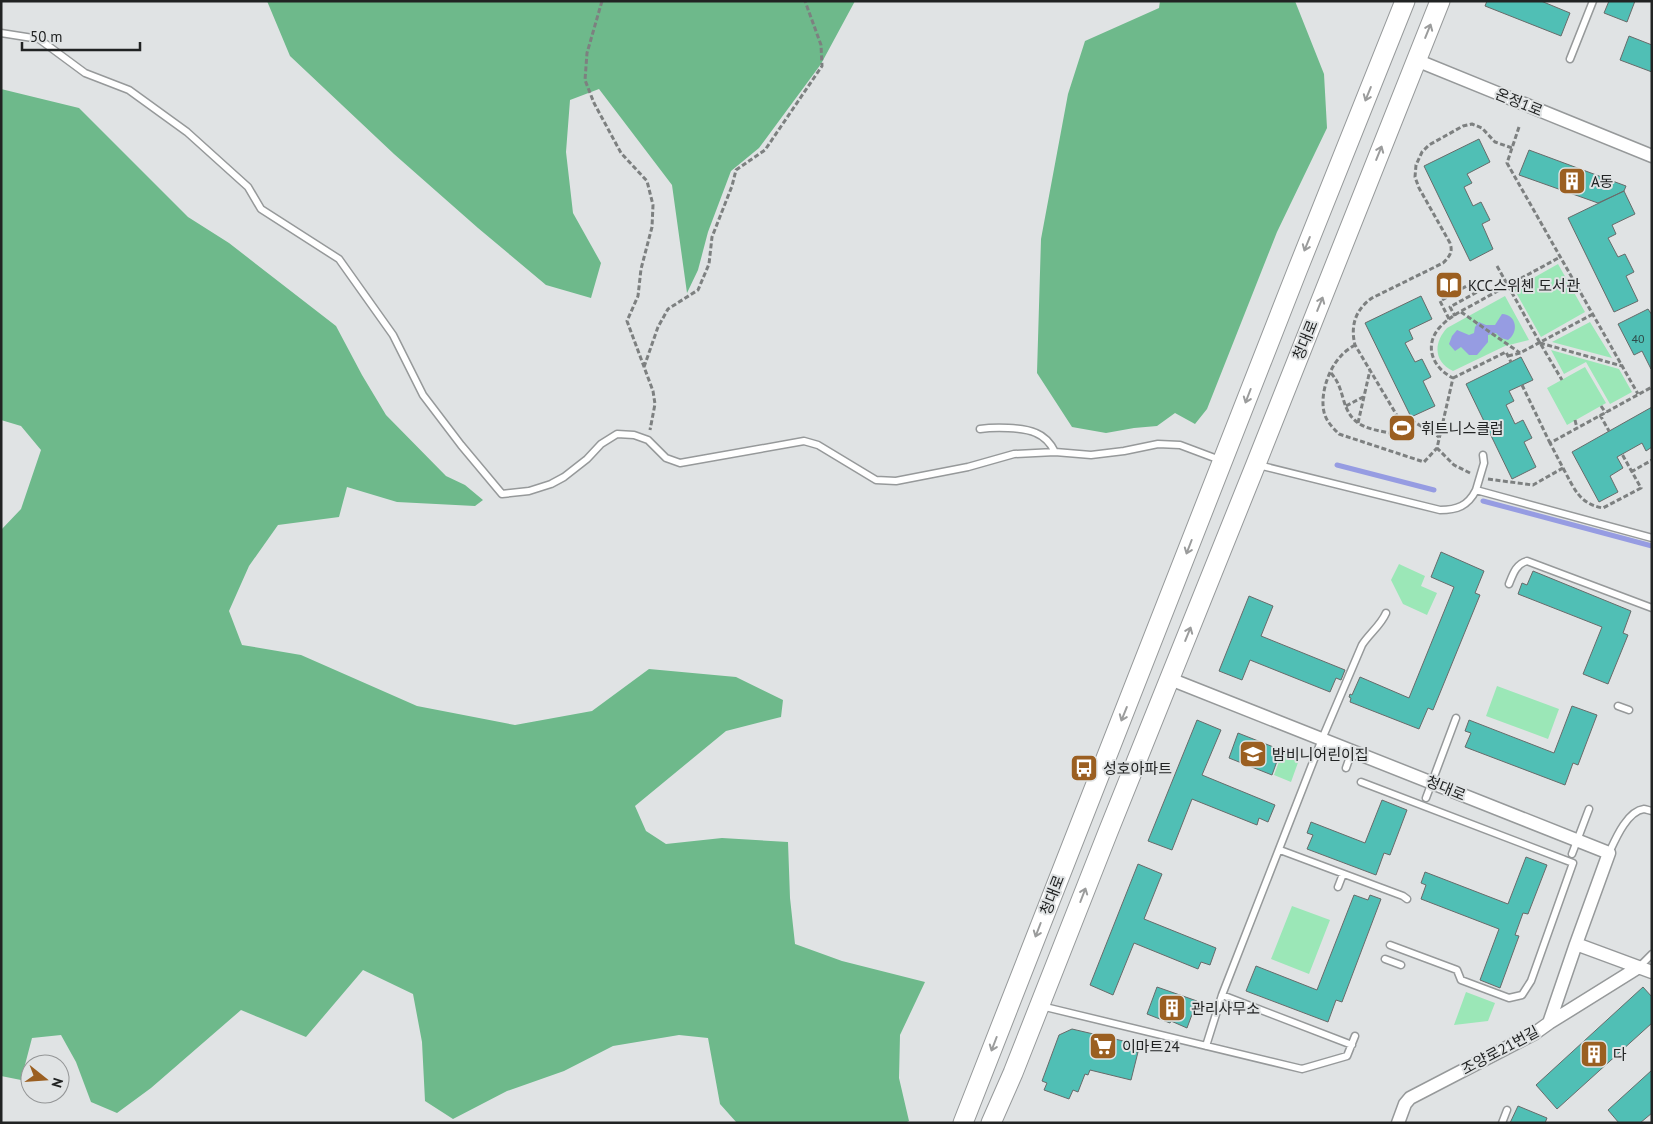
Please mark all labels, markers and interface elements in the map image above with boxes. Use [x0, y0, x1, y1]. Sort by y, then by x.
scale bar [22, 20, 140, 52]
one-way arrow [1424, 24, 1433, 39]
text: 50 m [30, 27, 63, 46]
street label: 온정1로 [1492, 84, 1546, 120]
one-way arrow [1362, 86, 1371, 101]
one-way arrow [1375, 146, 1384, 161]
building icon: A동 [1557, 166, 1587, 196]
place label: A동 [1591, 172, 1614, 191]
one-way arrow [1302, 237, 1311, 252]
library icon: KCC스위첸 도서관 [1434, 270, 1464, 300]
place label: KCC스위첸 도서관 [1468, 276, 1580, 295]
one-way arrow [1315, 297, 1325, 312]
street label: 청대로 [1288, 317, 1322, 363]
house number: 40 [1631, 331, 1645, 346]
one-way arrow [1243, 388, 1252, 403]
sports icon: 휘트니스클럽 [1387, 413, 1417, 443]
place label: 휘트니스클럽 [1421, 419, 1504, 438]
one-way arrow [1184, 539, 1193, 554]
one-way arrow [1184, 627, 1193, 642]
one-way arrow [1119, 706, 1128, 721]
school or university icon: 밤비니어린이집 [1238, 739, 1268, 769]
place label: 밤비니어린이집 [1272, 745, 1369, 764]
bus stop icon: 성호아파트 [1069, 753, 1099, 783]
place label: 성호아파트 [1103, 759, 1172, 778]
street label: 청대로 [1423, 771, 1469, 805]
street label: 청대로 [1036, 872, 1068, 918]
one-way arrow [1079, 888, 1088, 904]
one-way arrow [1033, 922, 1042, 937]
building icon: 관리사무소 [1157, 993, 1187, 1023]
place label: 관리사무소 [1191, 999, 1260, 1018]
street label: 조양로21번길 [1458, 1022, 1542, 1078]
supermarket icon: 이마트24 [1088, 1031, 1118, 1061]
one-way arrow [989, 1036, 998, 1051]
place label: 이마트24 [1122, 1037, 1180, 1056]
building icon: 다 [1579, 1039, 1609, 1069]
place label: 다 [1613, 1045, 1627, 1064]
north arrow [20, 1054, 70, 1104]
text: N [47, 1076, 67, 1090]

